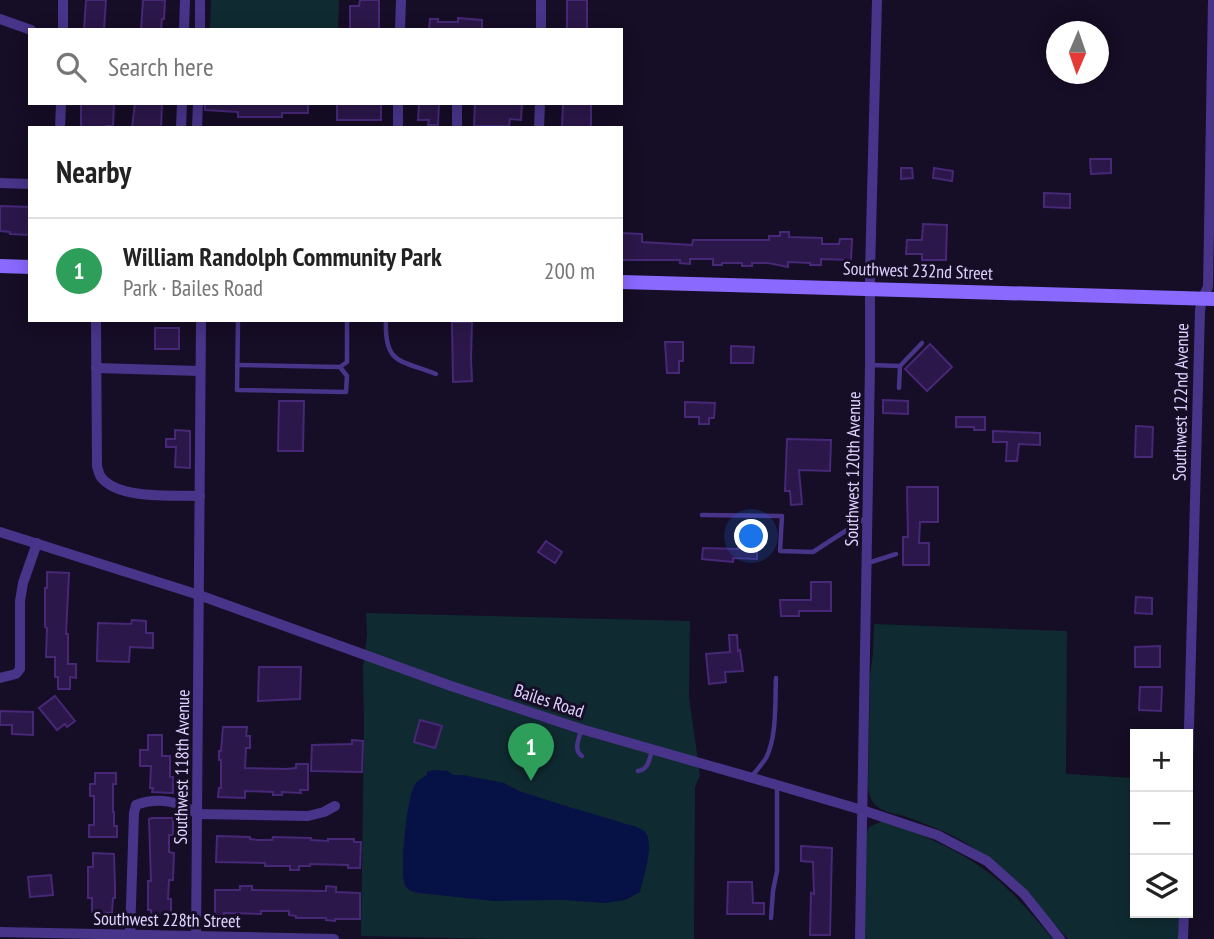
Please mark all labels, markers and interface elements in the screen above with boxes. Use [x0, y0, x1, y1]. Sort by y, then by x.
north arrow [1046, 21, 1109, 84]
search box [28, 28, 623, 105]
icon: search [52, 48, 90, 86]
text: Search here [108, 50, 214, 83]
text: Nearby [56, 152, 131, 191]
text: William Randolph Community Park [123, 240, 442, 273]
text: 1 [74, 256, 85, 285]
text: 200 m [544, 256, 595, 285]
street label: Southwest 232nd Street [843, 256, 993, 285]
text: Park · Bailes Road [123, 273, 263, 302]
street label: Southwest 122nd Avenue [1168, 323, 1193, 481]
street label: Southwest 120th Avenue [840, 391, 865, 547]
your location [734, 519, 768, 553]
street label: Bailes Road [511, 678, 587, 723]
street label: Southwest 118th Avenue [169, 689, 194, 845]
pin: 1 [508, 723, 554, 781]
map controls [1130, 729, 1193, 918]
button: + [1130, 729, 1193, 792]
button: − [1130, 792, 1193, 855]
button: layers [1130, 855, 1193, 918]
street label: Southwest 228th Street [93, 907, 241, 932]

